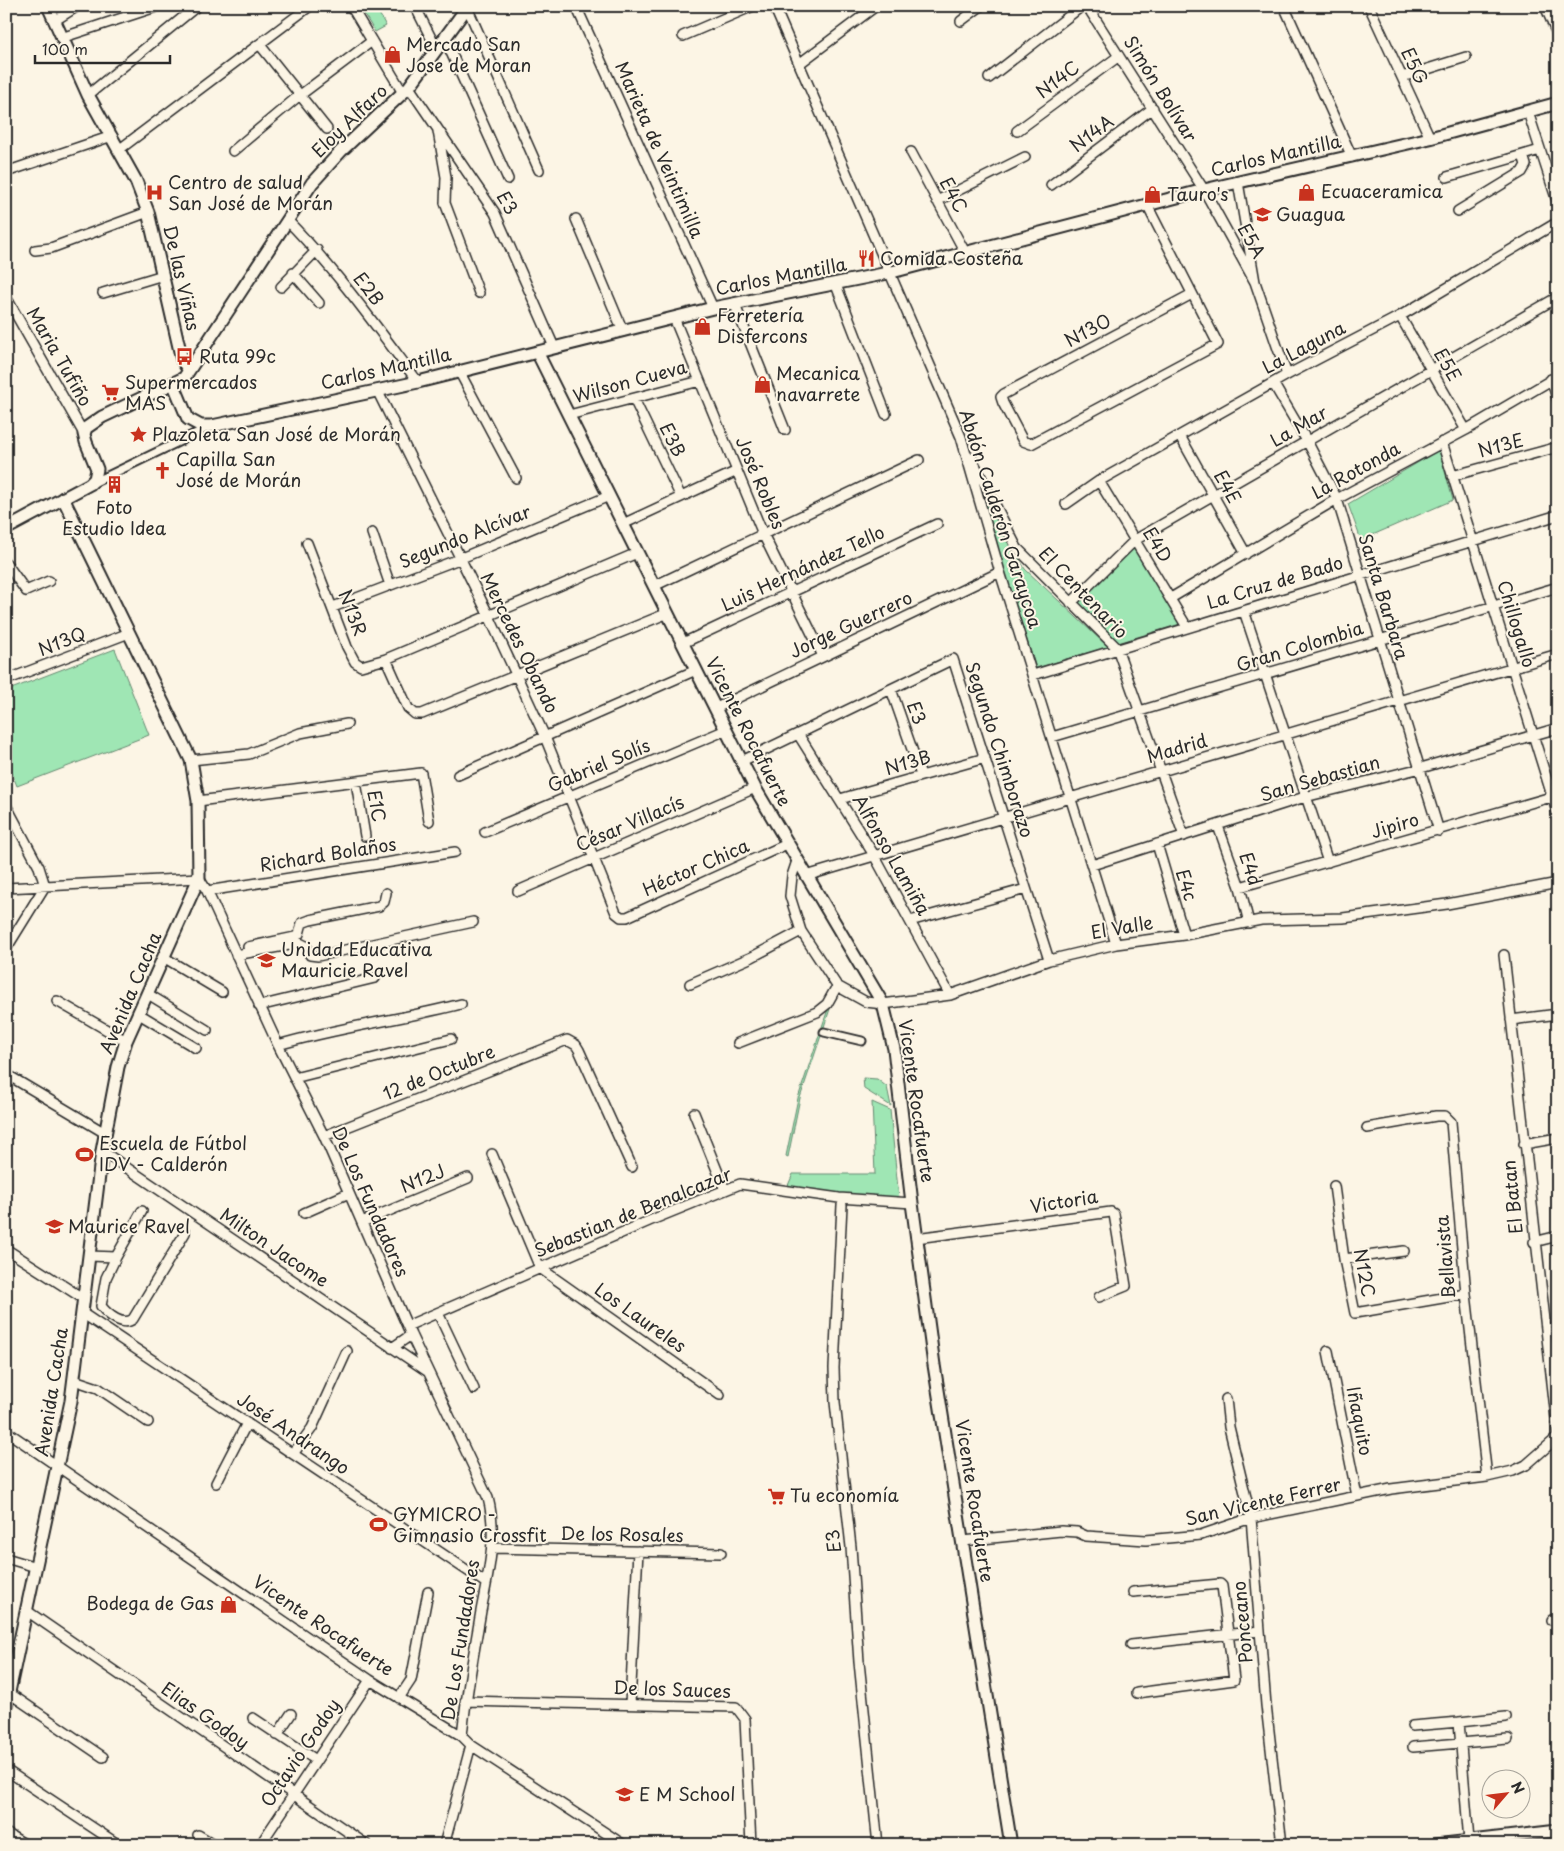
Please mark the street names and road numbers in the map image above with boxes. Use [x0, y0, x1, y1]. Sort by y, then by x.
street label: Simón Bolívar [1118, 30, 1205, 147]
street label: E5G [1395, 42, 1436, 88]
street label: N14C [1030, 53, 1085, 104]
street label: Marieta de Veintimilla [609, 57, 712, 243]
street label: Eloy Alfaro [305, 77, 393, 163]
street label: N14A [1064, 107, 1119, 158]
street label: Carlos Mantilla [1208, 126, 1344, 183]
street label: E4C [934, 172, 975, 217]
street label: E3 [491, 186, 526, 219]
street label: E5A [1232, 218, 1273, 263]
street label: De las Viñas [157, 222, 208, 333]
street label: Carlos Mantilla [713, 249, 849, 301]
street label: E2B [347, 266, 391, 311]
street label: Maria Tufiño [21, 301, 100, 411]
street label: N13O [1059, 306, 1115, 353]
street label: La Laguna [1257, 313, 1350, 380]
street label: Carlos Mantilla [318, 339, 454, 396]
street label: E5E [1428, 343, 1469, 386]
street label: Wilson Cueva [570, 352, 690, 409]
street label: La Mar [1264, 398, 1333, 453]
street label: Abdón Calderón Garaycoa [953, 406, 1050, 632]
street label: E3B [654, 418, 693, 461]
street label: N13E [1475, 425, 1527, 464]
street label: José Robles [730, 432, 793, 533]
street label: La Rotonda [1306, 434, 1405, 505]
street label: E4E [1208, 464, 1249, 508]
street label: Segundo Alcívar [395, 497, 535, 574]
street label: Luis Hernández Tello [716, 518, 889, 617]
street label: E4D [1137, 521, 1179, 567]
street label: Santa Barbara [1352, 530, 1417, 664]
street label: El Centenario [1033, 540, 1135, 644]
street label: La Cruz de Bado [1203, 548, 1346, 615]
street label: Mercedes Obando [474, 567, 566, 717]
street label: Chillogallo [1491, 577, 1543, 671]
street label: Jorge Guerrero [784, 583, 916, 664]
street label: N13R [332, 585, 375, 640]
street label: Gran Colombia [1233, 613, 1366, 678]
street label: N13Q [34, 619, 89, 662]
street label: Vicente Rocafuerte [700, 652, 799, 811]
street label: Segundo Chimborazo [959, 658, 1042, 841]
street label: E3 [901, 697, 934, 728]
street label: Madrid [1143, 726, 1210, 769]
street label: Gabriel Solís [543, 731, 654, 798]
street label: N13B [882, 742, 934, 781]
street label: San Sebastian [1256, 748, 1383, 808]
street label: E1C [361, 788, 394, 824]
street label: César Villacís [571, 788, 688, 858]
street label: Alfonso Lamiña [847, 789, 938, 920]
street label: Jipiro [1367, 805, 1422, 844]
street label: Richard Bolaños [257, 829, 398, 878]
street label: Héctor Chica [638, 831, 754, 902]
street label: E4d [1233, 848, 1269, 889]
street label: E4c [1170, 865, 1205, 904]
street label: El Valle [1089, 908, 1155, 945]
street label: Avenida Cacha [92, 927, 168, 1058]
street label: Vicente Rocafuerte [893, 1017, 942, 1184]
street label: 12 de Octubre [378, 1037, 499, 1106]
street label: De Los Fundadores [326, 1122, 417, 1281]
street label: N12J [396, 1156, 449, 1199]
street label: Sebastian de Benalcazar [530, 1159, 736, 1264]
street label: El Batan [1494, 1159, 1529, 1235]
street label: Victoria [1028, 1182, 1100, 1219]
street label: Milton Jacome [215, 1200, 335, 1293]
street label: Bellavista [1427, 1213, 1462, 1300]
street label: N12C [1348, 1246, 1383, 1299]
street label: Los Laureles [590, 1275, 692, 1358]
street label: Avenida Cacha [27, 1325, 74, 1458]
street label: Iñaquito [1341, 1384, 1380, 1458]
street label: José Andrango [232, 1385, 356, 1480]
street label: Vicente Rocafuerte [949, 1417, 1002, 1584]
street label: San Vicente Ferrer [1182, 1469, 1344, 1532]
street label: De los Rosales [560, 1519, 684, 1548]
street label: E3 [818, 1528, 847, 1554]
street label: De Los Fundadores [434, 1558, 486, 1722]
street label: Vicente Rocafuerte [248, 1568, 400, 1682]
street label: Ponceano [1224, 1580, 1259, 1664]
street label: De los Sauces [613, 1673, 731, 1704]
street label: Elias Godoy [156, 1675, 255, 1755]
street label: Octavio Godoy [253, 1692, 346, 1812]

